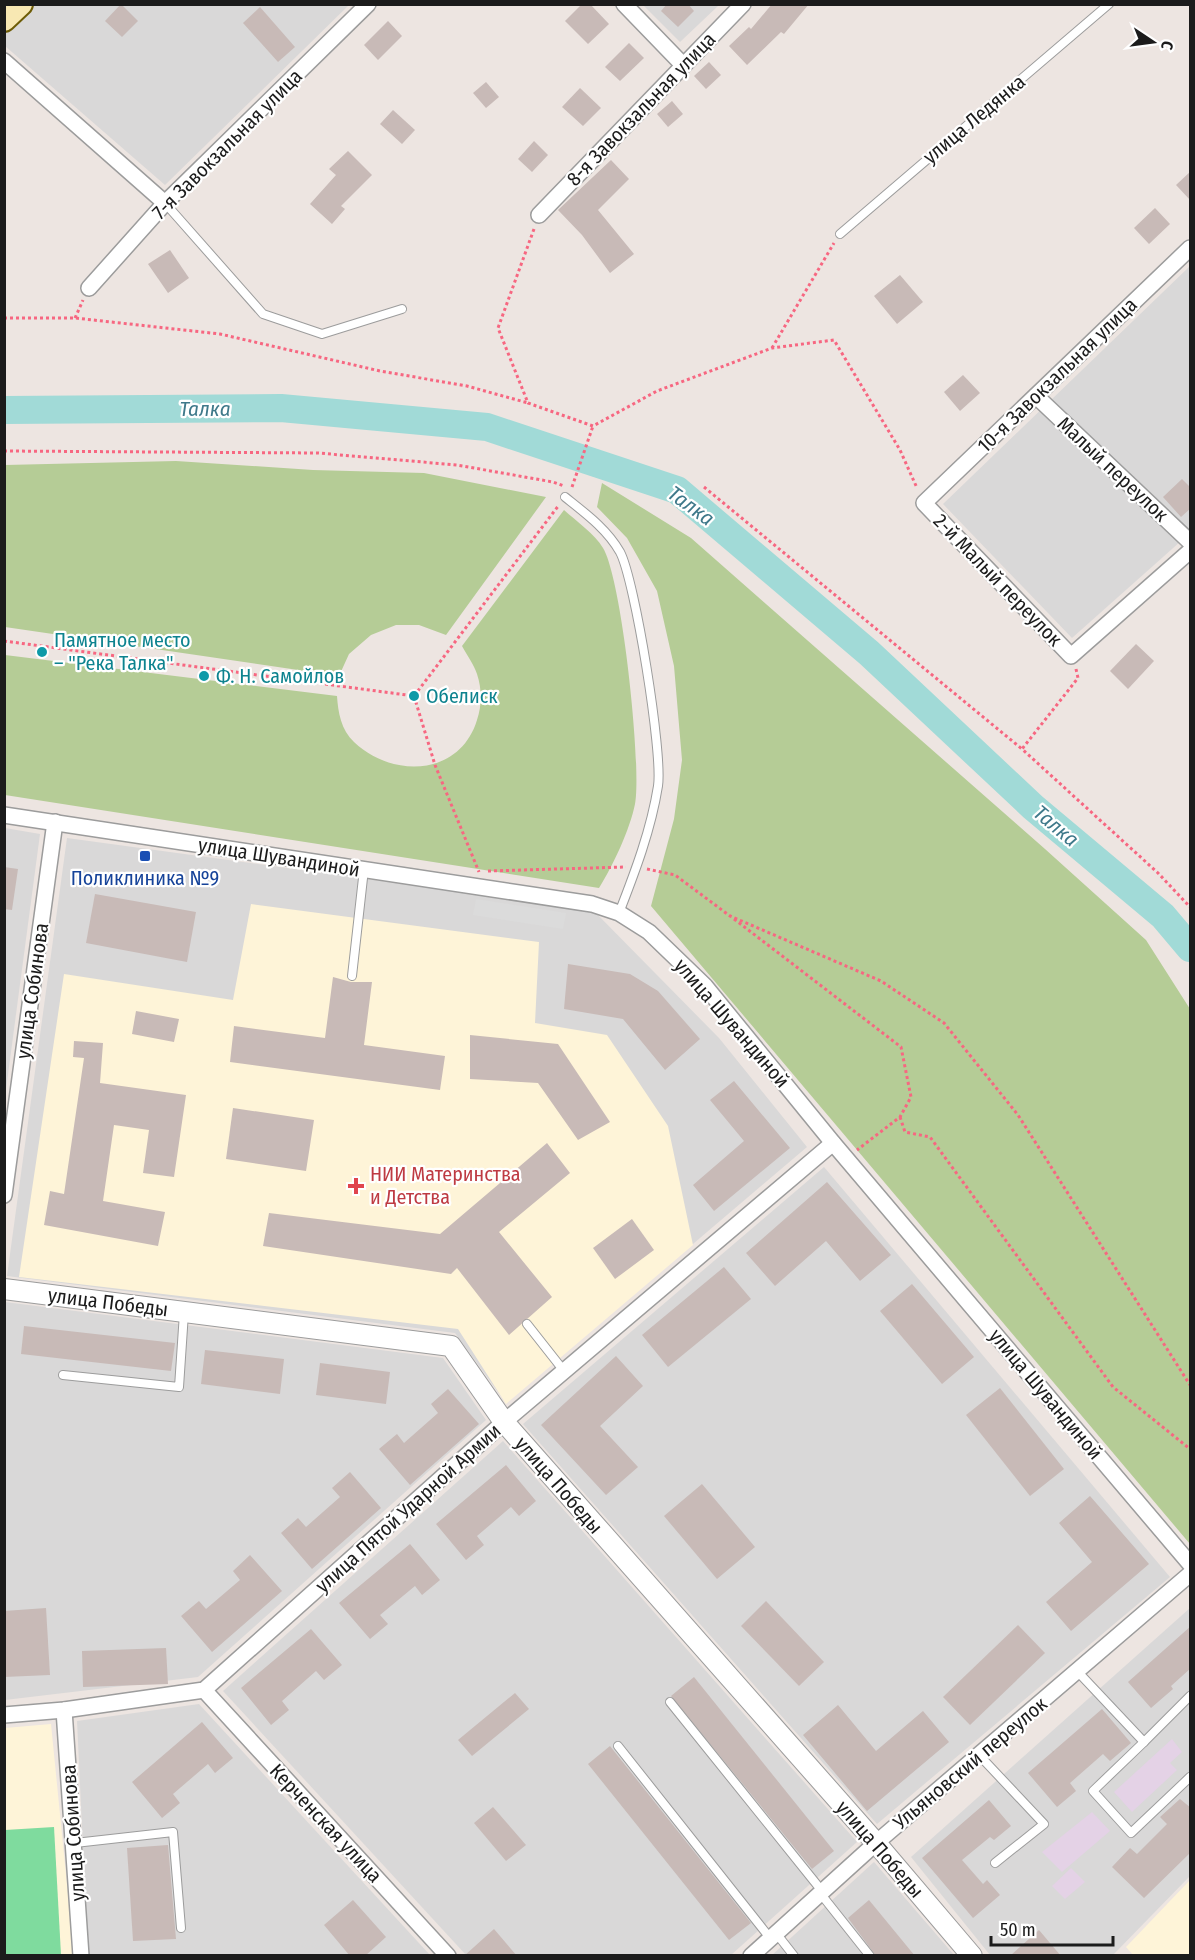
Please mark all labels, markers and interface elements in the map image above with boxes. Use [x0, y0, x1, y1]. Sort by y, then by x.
north arrow [1123, 12, 1183, 72]
street label: 8-я Завокзальная улица [561, 27, 721, 191]
text: С [1157, 39, 1177, 52]
street label: 7-я Завокзальная улица [147, 64, 307, 224]
street label: улица Ледянка [918, 69, 1030, 169]
street label: 10-я Завокзальная улица [972, 293, 1142, 457]
water label: Талка [179, 396, 231, 422]
street label: Малый переулок [1053, 412, 1174, 527]
water label: Талка [663, 480, 719, 532]
street label: 2-й Малый переулок [929, 509, 1068, 652]
place label: Памятное место – "Река Талка" [54, 628, 191, 675]
marker: Памятное место – "Река Талка" [35, 645, 49, 659]
place label: Ф. Н. Самойлов [216, 664, 344, 688]
marker: Ф. Н. Самойлов [197, 669, 211, 683]
place label: Обелиск [426, 684, 498, 708]
marker: Обелиск [407, 689, 421, 703]
water label: Талка [1028, 800, 1084, 852]
street label: улица Шувандиной [196, 832, 362, 882]
marker: Поликлиника №9 [138, 849, 152, 863]
place label: Поликлиника №9 [71, 866, 219, 890]
street label: улица Собинова [11, 921, 53, 1061]
street label: улица Шувандиной [669, 954, 795, 1092]
place label: НИИ Материнства и Детства [370, 1162, 521, 1209]
marker: НИИ Материнства и Детства [347, 1177, 365, 1195]
street label: улица Победы [47, 1283, 169, 1321]
street label: улица Шувандиной [984, 1324, 1108, 1464]
street label: улица Пятой Ударной Армии [310, 1418, 506, 1598]
street label: улица Победы [510, 1432, 608, 1538]
street label: Ульяновский переулок [888, 1691, 1052, 1835]
street label: Керченская улица [265, 1759, 387, 1887]
street label: улица Собинова [56, 1764, 90, 1902]
street label: улица Победы [831, 1796, 929, 1902]
scale bar [991, 1909, 1112, 1947]
text: 50 m [1000, 1919, 1036, 1941]

